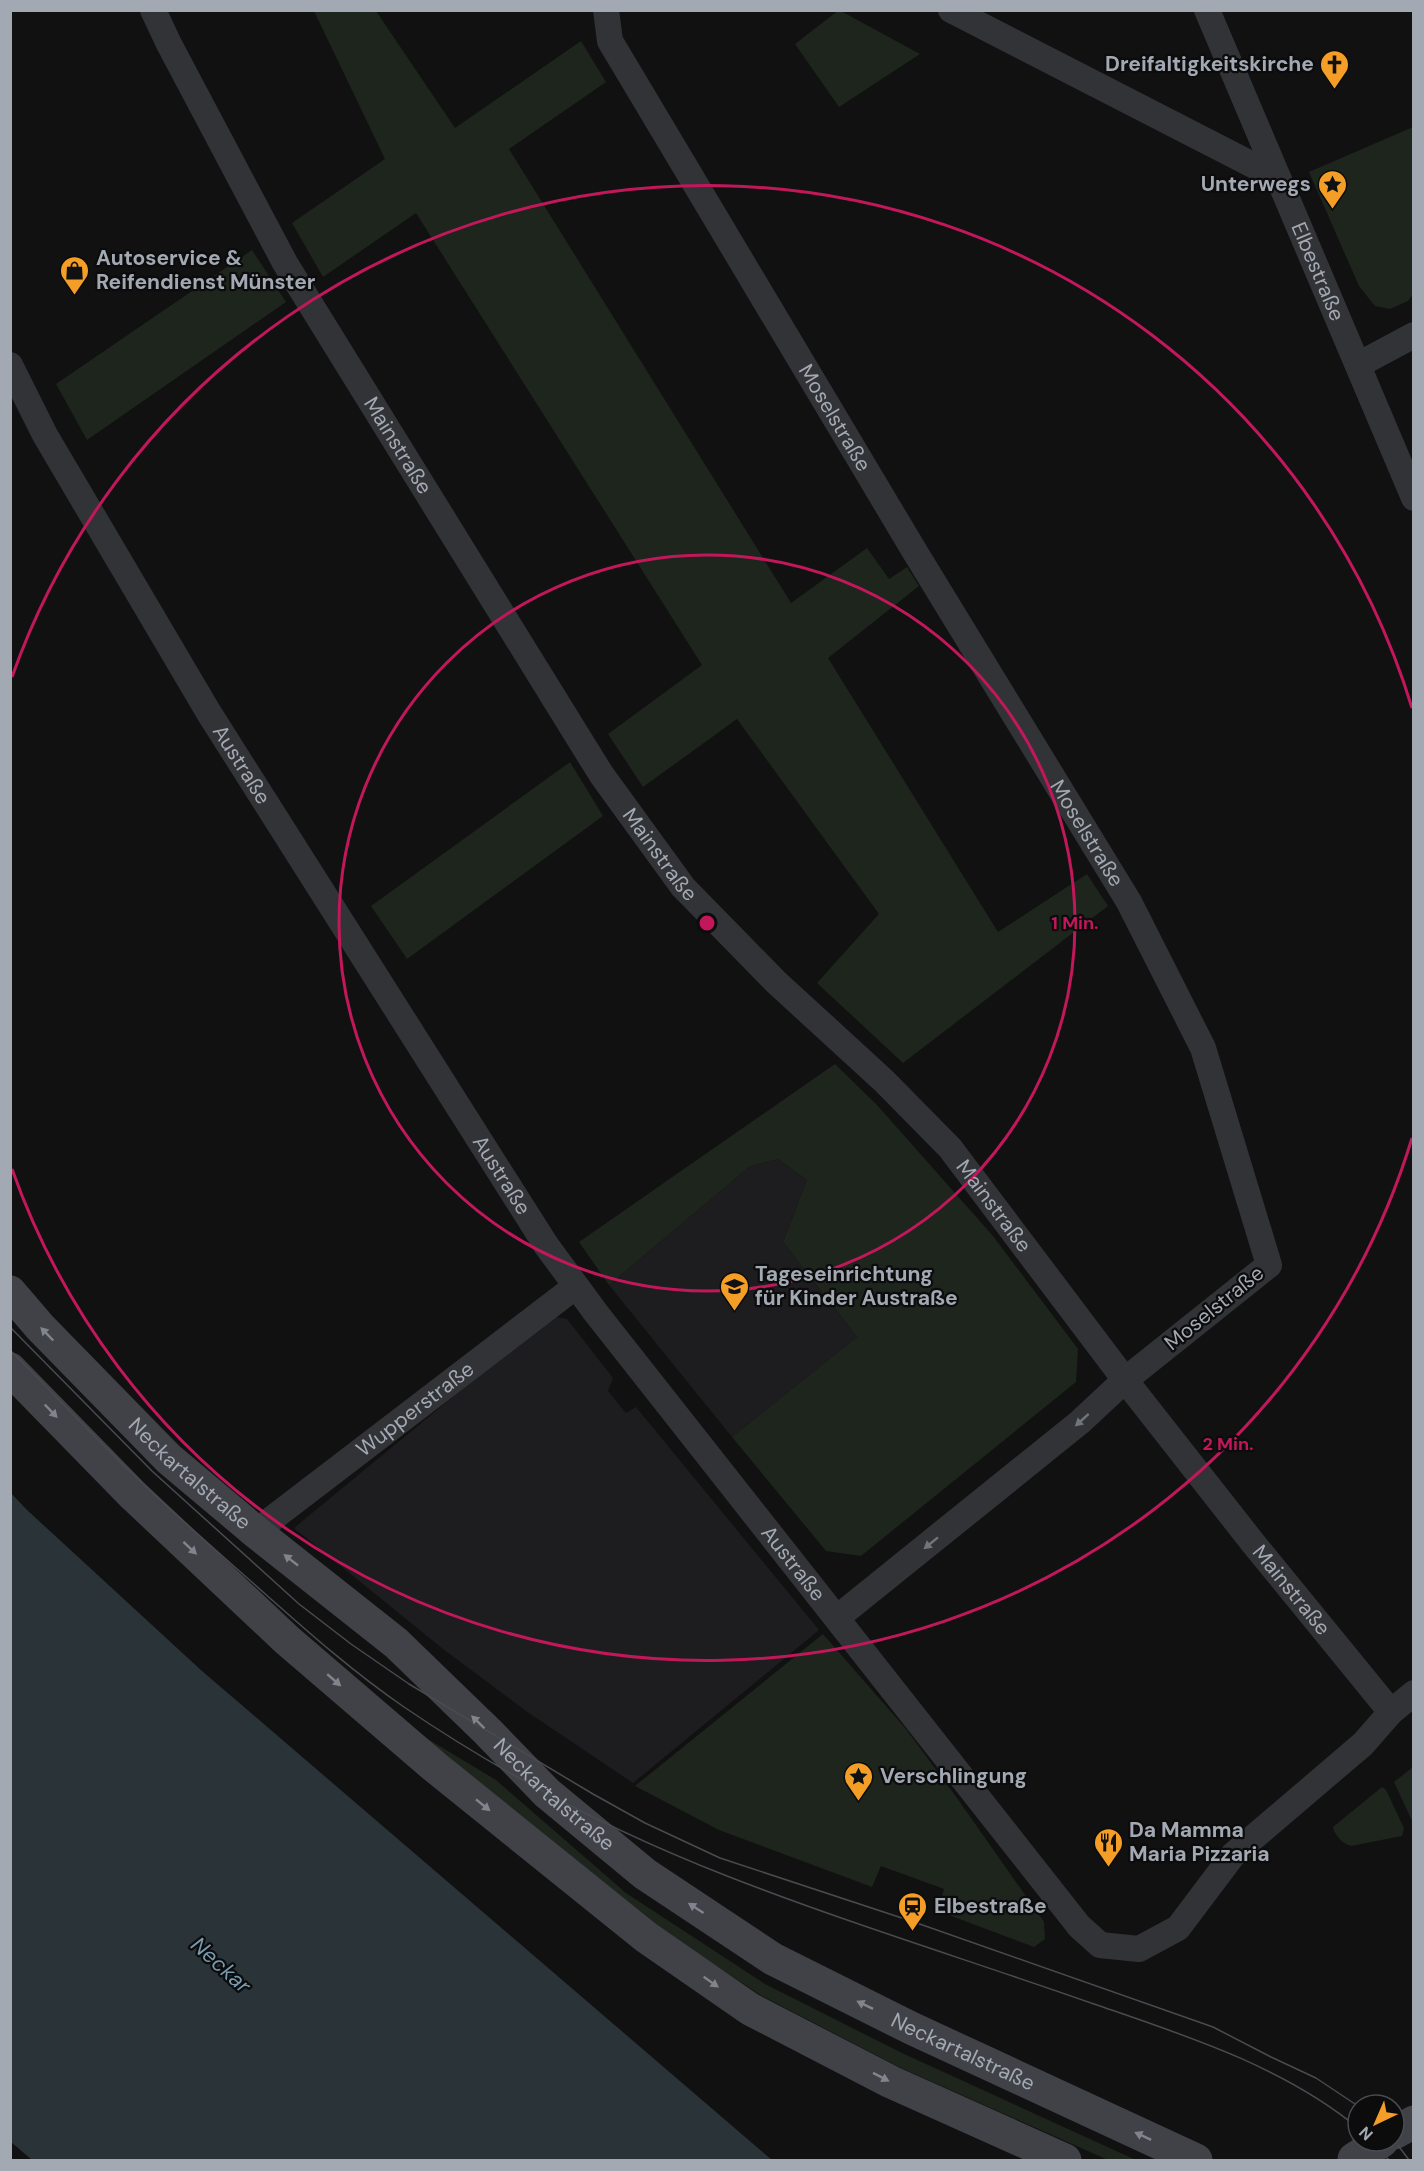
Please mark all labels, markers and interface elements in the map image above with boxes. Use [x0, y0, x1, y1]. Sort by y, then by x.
church icon: Dreifaltigkeitskirche [1319, 48, 1351, 90]
place label: Dreifaltigkeitskirche [1105, 50, 1314, 78]
place icon: Unterwegs [1316, 168, 1348, 210]
place label: Unterwegs [1201, 170, 1311, 198]
street label: Elbestraße [1285, 218, 1351, 325]
place label: Autoservice & Reifendienst Münster [96, 244, 316, 296]
shop icon: Autoservice & Reifendienst Münster [59, 254, 91, 296]
street label: Moselstraße [792, 359, 878, 477]
street label: Mainstraße [357, 392, 439, 499]
street label: Austraße [206, 719, 277, 810]
street label: Moselstraße [1044, 775, 1130, 892]
street label: Mainstraße [616, 802, 703, 907]
text: 1 Min. [1051, 911, 1099, 935]
centre of rings [697, 913, 717, 933]
street label: Austraße [466, 1130, 537, 1220]
street label: Mainstraße [950, 1154, 1038, 1258]
street label: Moselstraße [1158, 1259, 1270, 1357]
place label: Tageseinrichtung für Kinder Austraße [755, 1260, 958, 1312]
school or university icon: Tageseinrichtung für Kinder Austraße [718, 1270, 750, 1312]
one-way arrow [41, 1327, 55, 1341]
street label: Wupperstraße [351, 1355, 480, 1463]
one-way arrow [44, 1403, 58, 1417]
street label: Neckartalstraße [122, 1412, 257, 1536]
one-way arrow [1075, 1413, 1090, 1426]
text: 2 Min. [1202, 1432, 1254, 1456]
street label: Austraße [755, 1520, 832, 1607]
one-way arrow [923, 1536, 939, 1549]
street label: Mainstraße [1246, 1539, 1337, 1641]
one-way arrow [182, 1541, 197, 1555]
one-way arrow [284, 1555, 299, 1567]
one-way arrow [326, 1673, 342, 1686]
one-way arrow [471, 1715, 485, 1729]
street label: Neckartalstraße [487, 1732, 621, 1857]
place icon: Verschlingung [843, 1760, 875, 1802]
place label: Verschlingung [880, 1762, 1027, 1790]
one-way arrow [475, 1799, 491, 1812]
place label: Da Mamma Maria Pizzaria [1129, 1816, 1270, 1868]
restaurant icon: Da Mamma Maria Pizzaria [1092, 1826, 1124, 1868]
station icon: Elbestraße [897, 1890, 929, 1932]
place label: Elbestraße [934, 1892, 1047, 1920]
one-way arrow [688, 1903, 704, 1914]
water label: Neckar [185, 1930, 258, 2000]
one-way arrow [703, 1976, 719, 1987]
one-way arrow [856, 2000, 873, 2009]
street label: Neckartalstraße [886, 2006, 1039, 2097]
one-way arrow [873, 2072, 890, 2082]
north arrow [1346, 2093, 1406, 2153]
text: N [1354, 2122, 1377, 2145]
one-way arrow [1135, 2131, 1152, 2140]

